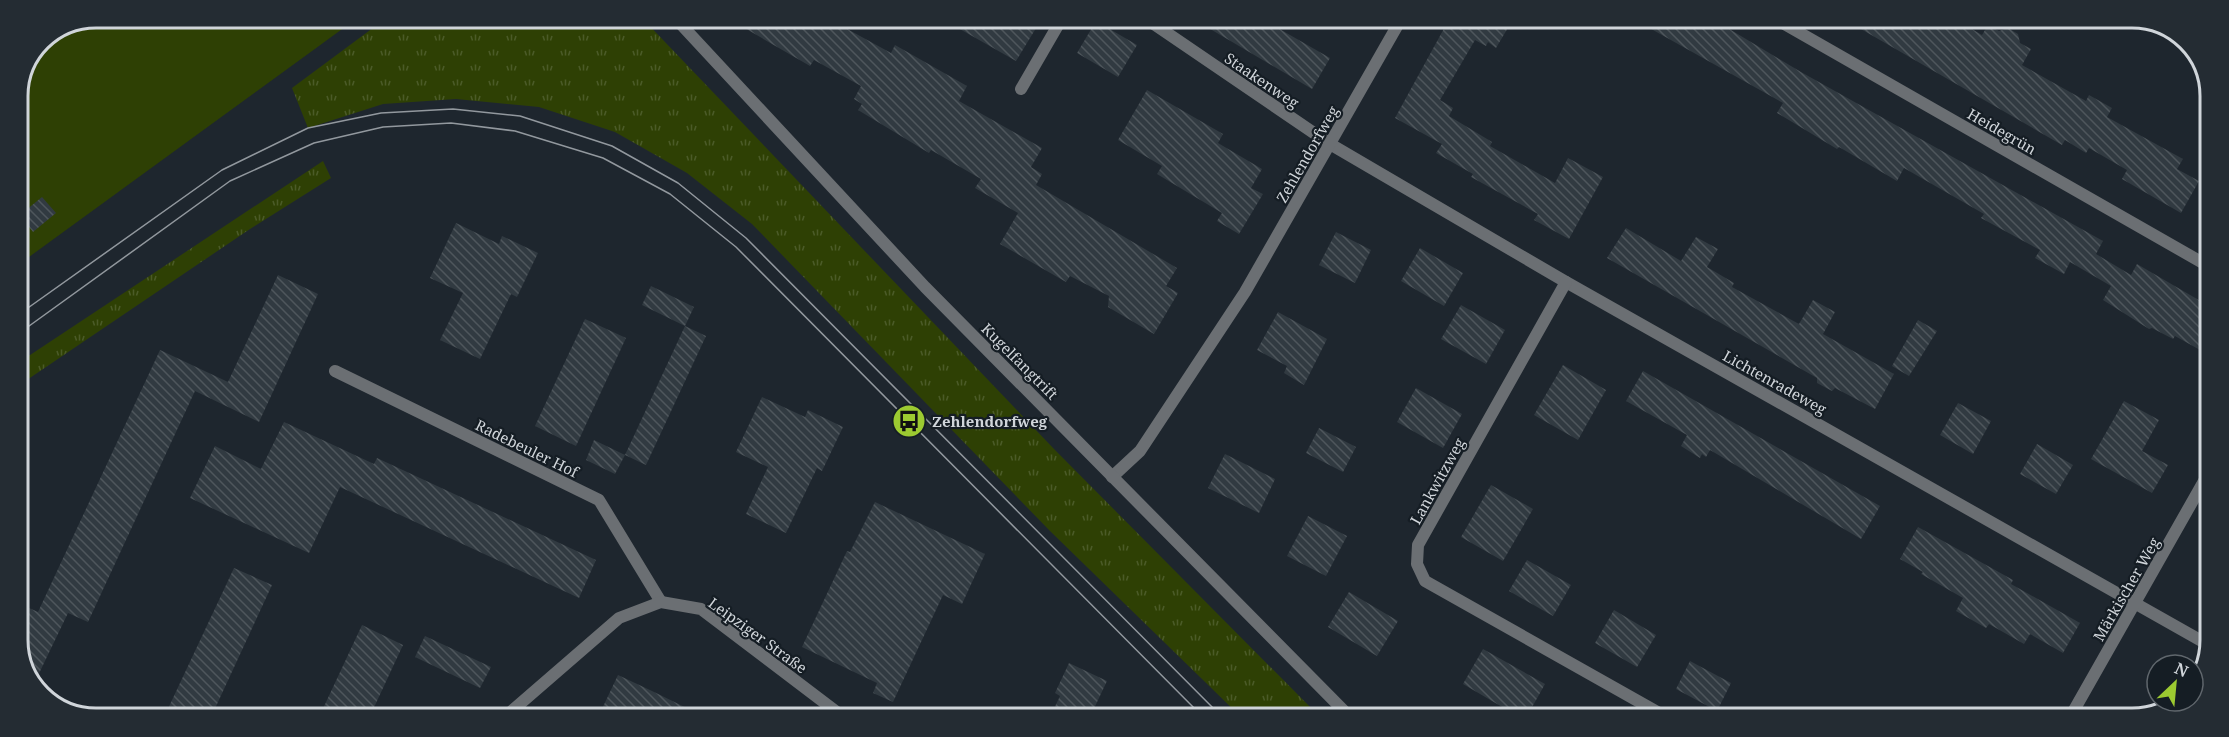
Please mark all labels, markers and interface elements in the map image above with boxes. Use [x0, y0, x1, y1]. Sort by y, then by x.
street label: Staakenweg [1221, 48, 1303, 112]
street label: Zehlendorfweg [1271, 102, 1343, 206]
street label: Heidegrün [1964, 103, 2040, 159]
street label: Kugelfangtrift [978, 319, 1062, 403]
street label: Lichtenradeweg [1720, 345, 1830, 419]
bus stop icon: Zehlendorfweg [891, 403, 927, 439]
place label: Zehlendorfweg [932, 411, 1048, 431]
street label: Radebeuler Hof [472, 414, 583, 482]
street label: Lankwitzweg [1405, 434, 1469, 528]
street label: Märkischer Weg [2088, 533, 2164, 645]
street label: Leipziger Straße [705, 592, 811, 678]
north arrow [2145, 653, 2205, 713]
text: N [2171, 657, 2192, 682]

